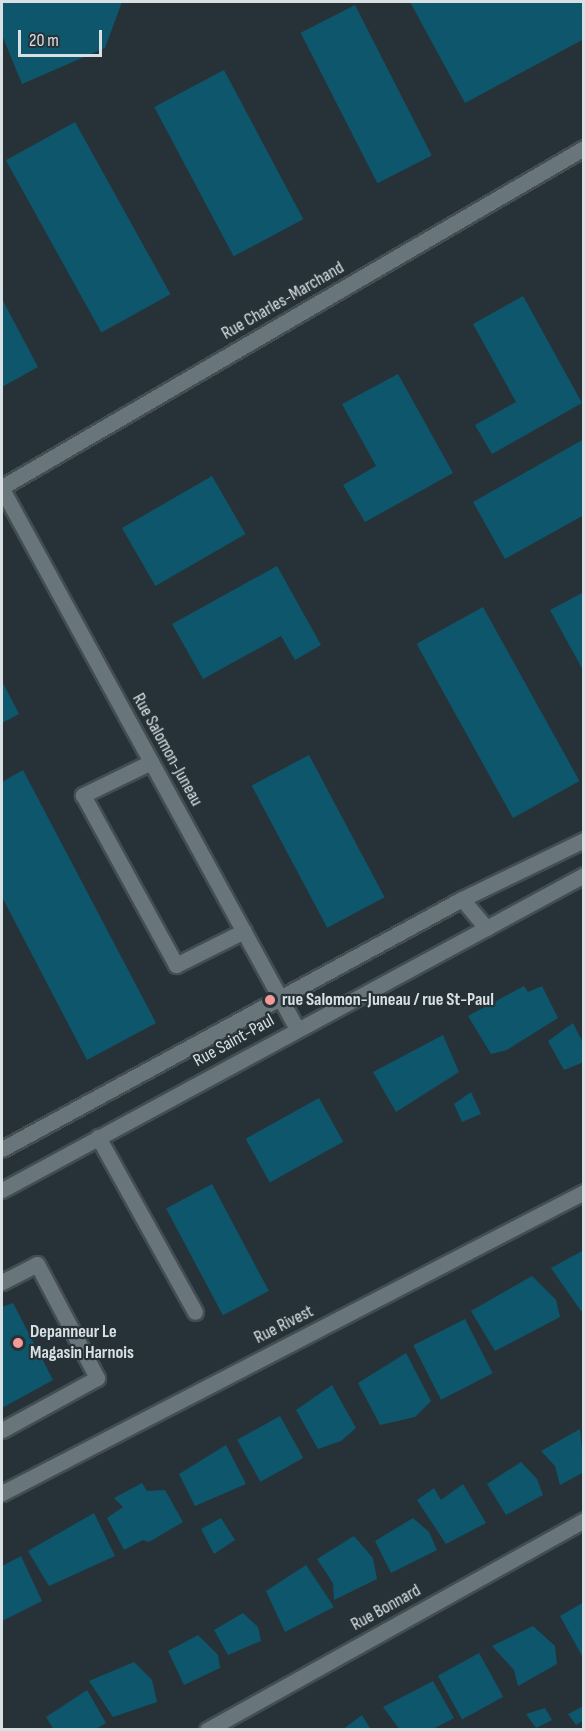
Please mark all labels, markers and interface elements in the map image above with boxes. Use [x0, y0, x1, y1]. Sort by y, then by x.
scale bar [21, 18, 105, 56]
text: 20 m [29, 30, 59, 51]
street label: Rue Charles-Marchand [218, 257, 348, 345]
street label: Rue Salomon-Juneau [127, 690, 207, 810]
place label: rue Salomon-Juneau / rue St-Paul [282, 989, 494, 1011]
marker: rue Salomon-Juneau / rue St-Paul [263, 993, 277, 1007]
street label: Rue Saint-Paul [190, 1010, 278, 1072]
street label: Rue Rivest [251, 1301, 317, 1349]
place label: Depanneur Le Magasin Harnois [30, 1322, 134, 1364]
marker: Depanneur Le Magasin Harnois [11, 1336, 25, 1350]
street label: Rue Bonnard [347, 1580, 425, 1636]

